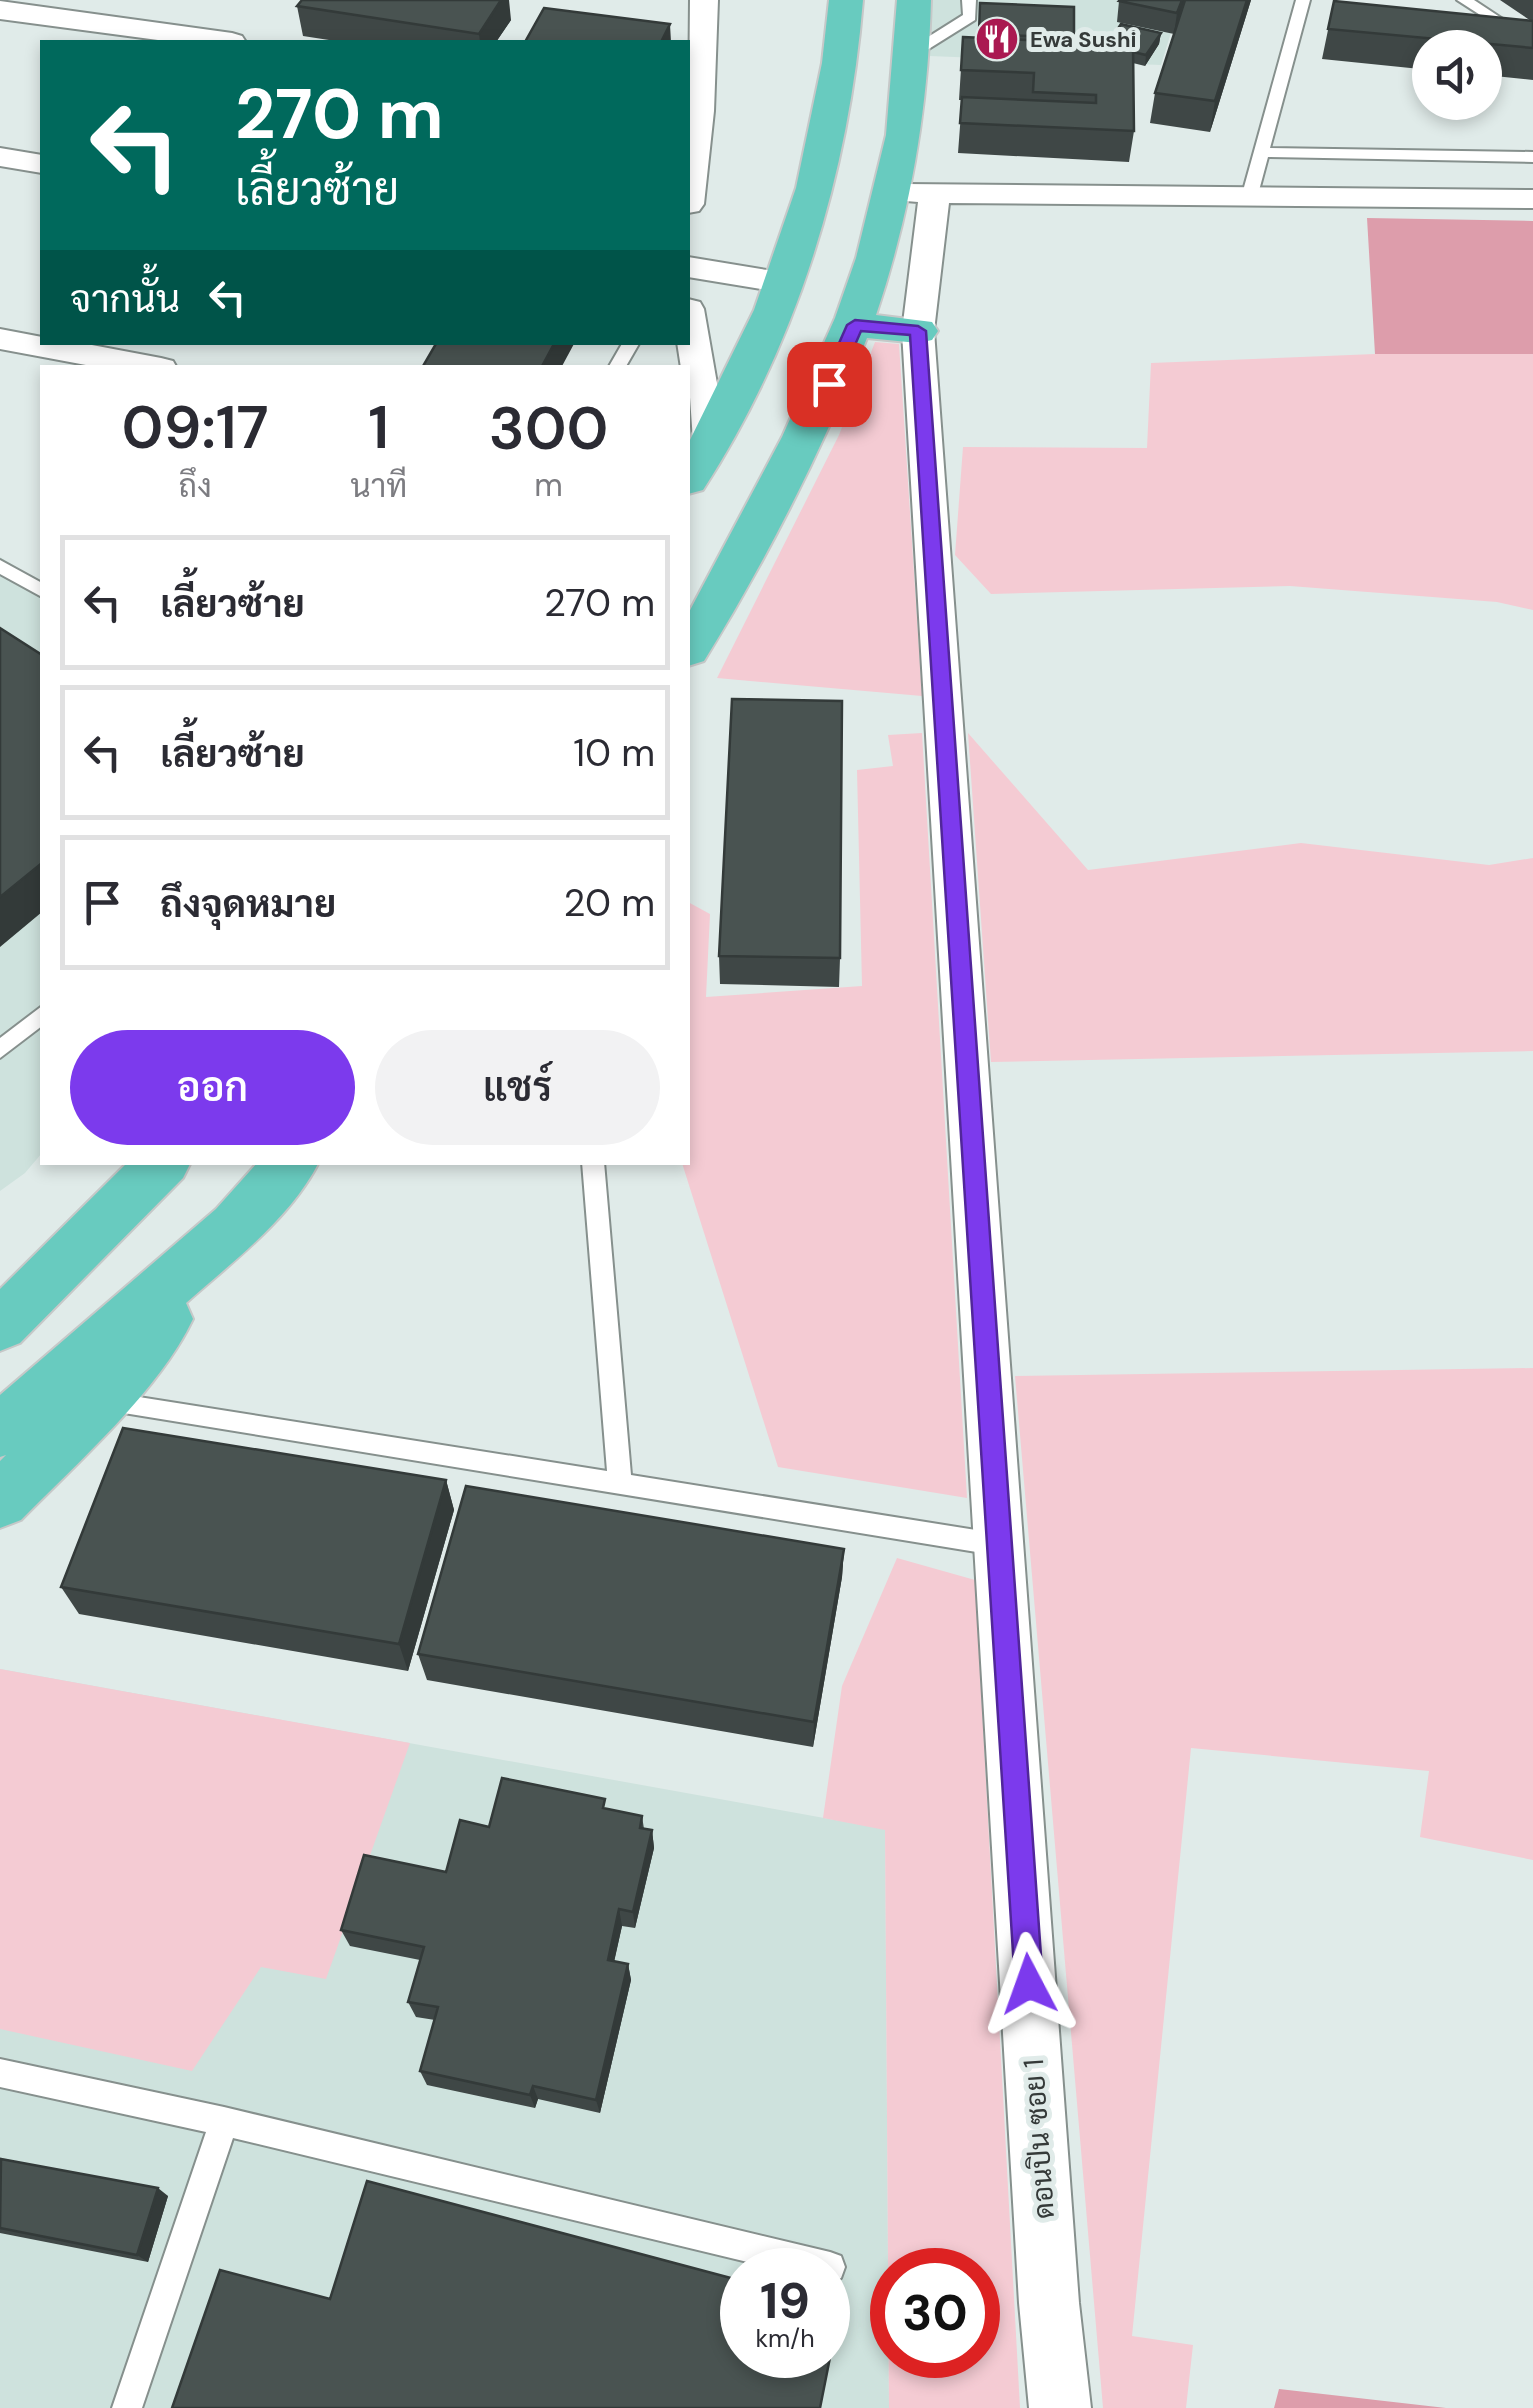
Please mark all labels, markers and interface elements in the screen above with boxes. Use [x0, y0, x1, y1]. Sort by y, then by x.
restaurant icon: Ewa Sushi [974, 16, 1020, 62]
place label: Ewa Sushi [1030, 25, 1137, 54]
map controls [1412, 30, 1502, 120]
button: sound [1412, 30, 1502, 120]
text: 270 m [235, 69, 444, 160]
icon: left [70, 80, 200, 210]
text: เลี้ยวซ้าย [235, 160, 399, 219]
icon: left [200, 270, 255, 325]
text: จากนั้น [70, 274, 180, 324]
pin [787, 342, 872, 427]
icon: arrive [802, 357, 857, 412]
text: 09:17 [122, 388, 269, 467]
text: 1 [368, 388, 389, 467]
text: 300 [489, 389, 608, 468]
text: m [534, 464, 563, 506]
text: ถึง [179, 465, 212, 507]
text: นาที [350, 465, 407, 507]
icon: left [75, 575, 130, 630]
text: 270 m [544, 578, 655, 628]
text: เลี้ยวซ้าย [160, 579, 305, 629]
icon: left [75, 725, 130, 780]
text: 10 m [573, 728, 655, 778]
text: เลี้ยวซ้าย [160, 729, 305, 779]
icon: arrive [75, 875, 130, 930]
text: 20 m [564, 878, 655, 928]
text: ถึงจุดหมาย [160, 879, 336, 929]
button: ออก [70, 1030, 355, 1145]
button: แชร์ [375, 1030, 660, 1145]
position arrow [977, 1932, 1081, 2036]
street label: ดอนปิน ซอย 1 [1015, 2058, 1063, 2220]
speed limit sign: 30 [870, 2248, 1000, 2378]
text: 19 [760, 2268, 810, 2334]
text: km/h [755, 2322, 815, 2355]

